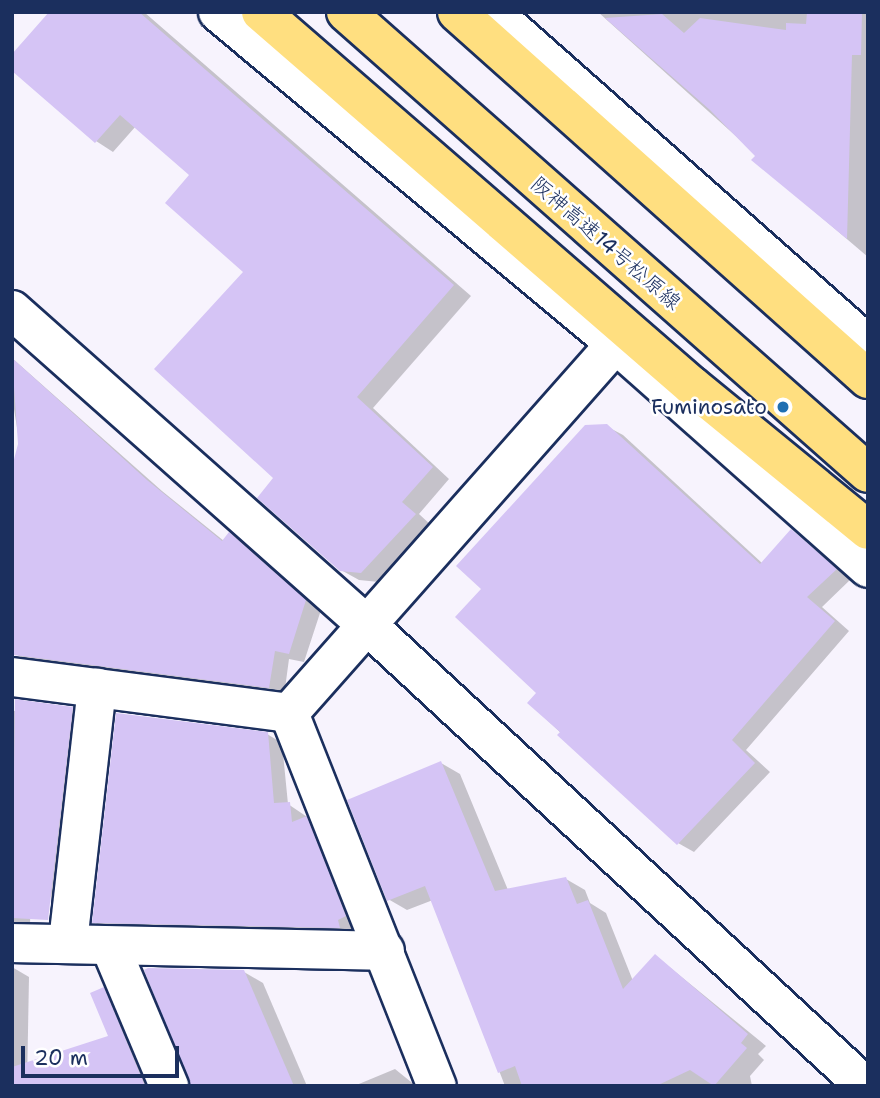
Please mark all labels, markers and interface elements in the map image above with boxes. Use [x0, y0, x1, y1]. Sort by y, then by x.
street label: 阪神高速14号松原線 [526, 171, 686, 315]
place label: Fuminosato [651, 394, 767, 420]
marker: Fuminosato [773, 397, 793, 417]
scale bar [24, 1032, 182, 1076]
text: 20 m [34, 1044, 88, 1072]

